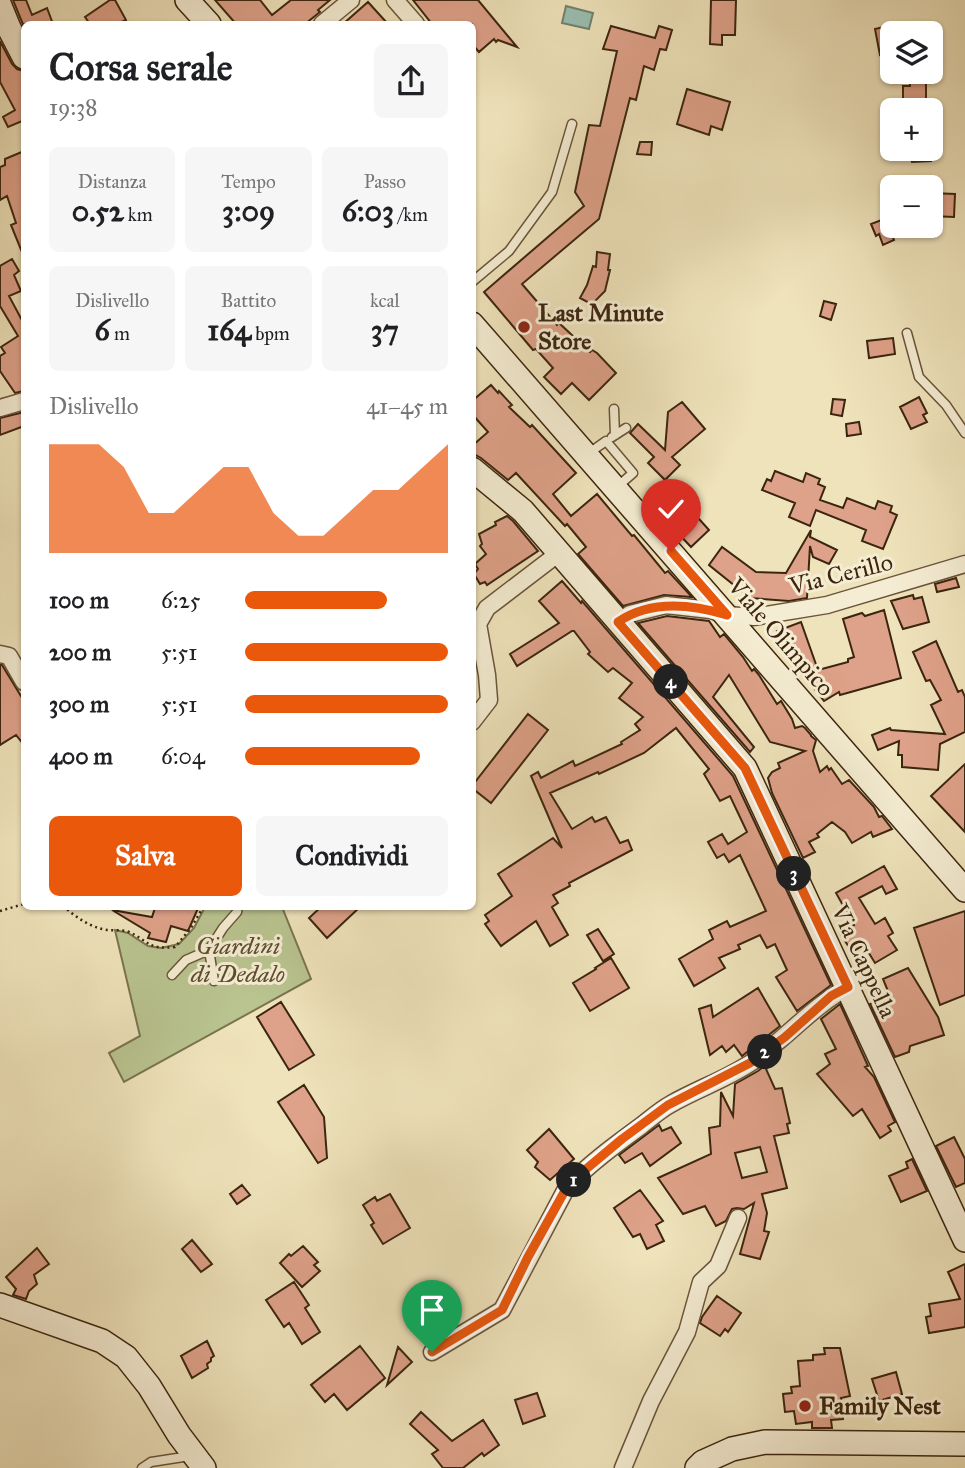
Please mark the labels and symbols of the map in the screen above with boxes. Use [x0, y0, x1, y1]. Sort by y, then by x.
place label: Last Minute Store [538, 298, 664, 356]
marker: Last Minute Store [516, 319, 532, 335]
pin [641, 479, 701, 551]
street label: Via Cerillo [785, 547, 896, 602]
street label: Viale Olimpico [721, 571, 841, 702]
pin: 4 [654, 664, 688, 700]
pin: 3 [776, 856, 812, 892]
street label: Via Cappella [824, 898, 904, 1024]
park label: Giardini di Dedalo [190, 931, 285, 989]
pin: 2 [748, 1034, 782, 1070]
pin: 1 [556, 1162, 592, 1198]
pin [402, 1280, 462, 1352]
place label: Family Nest [819, 1391, 941, 1421]
marker: Family Nest [797, 1398, 813, 1414]

